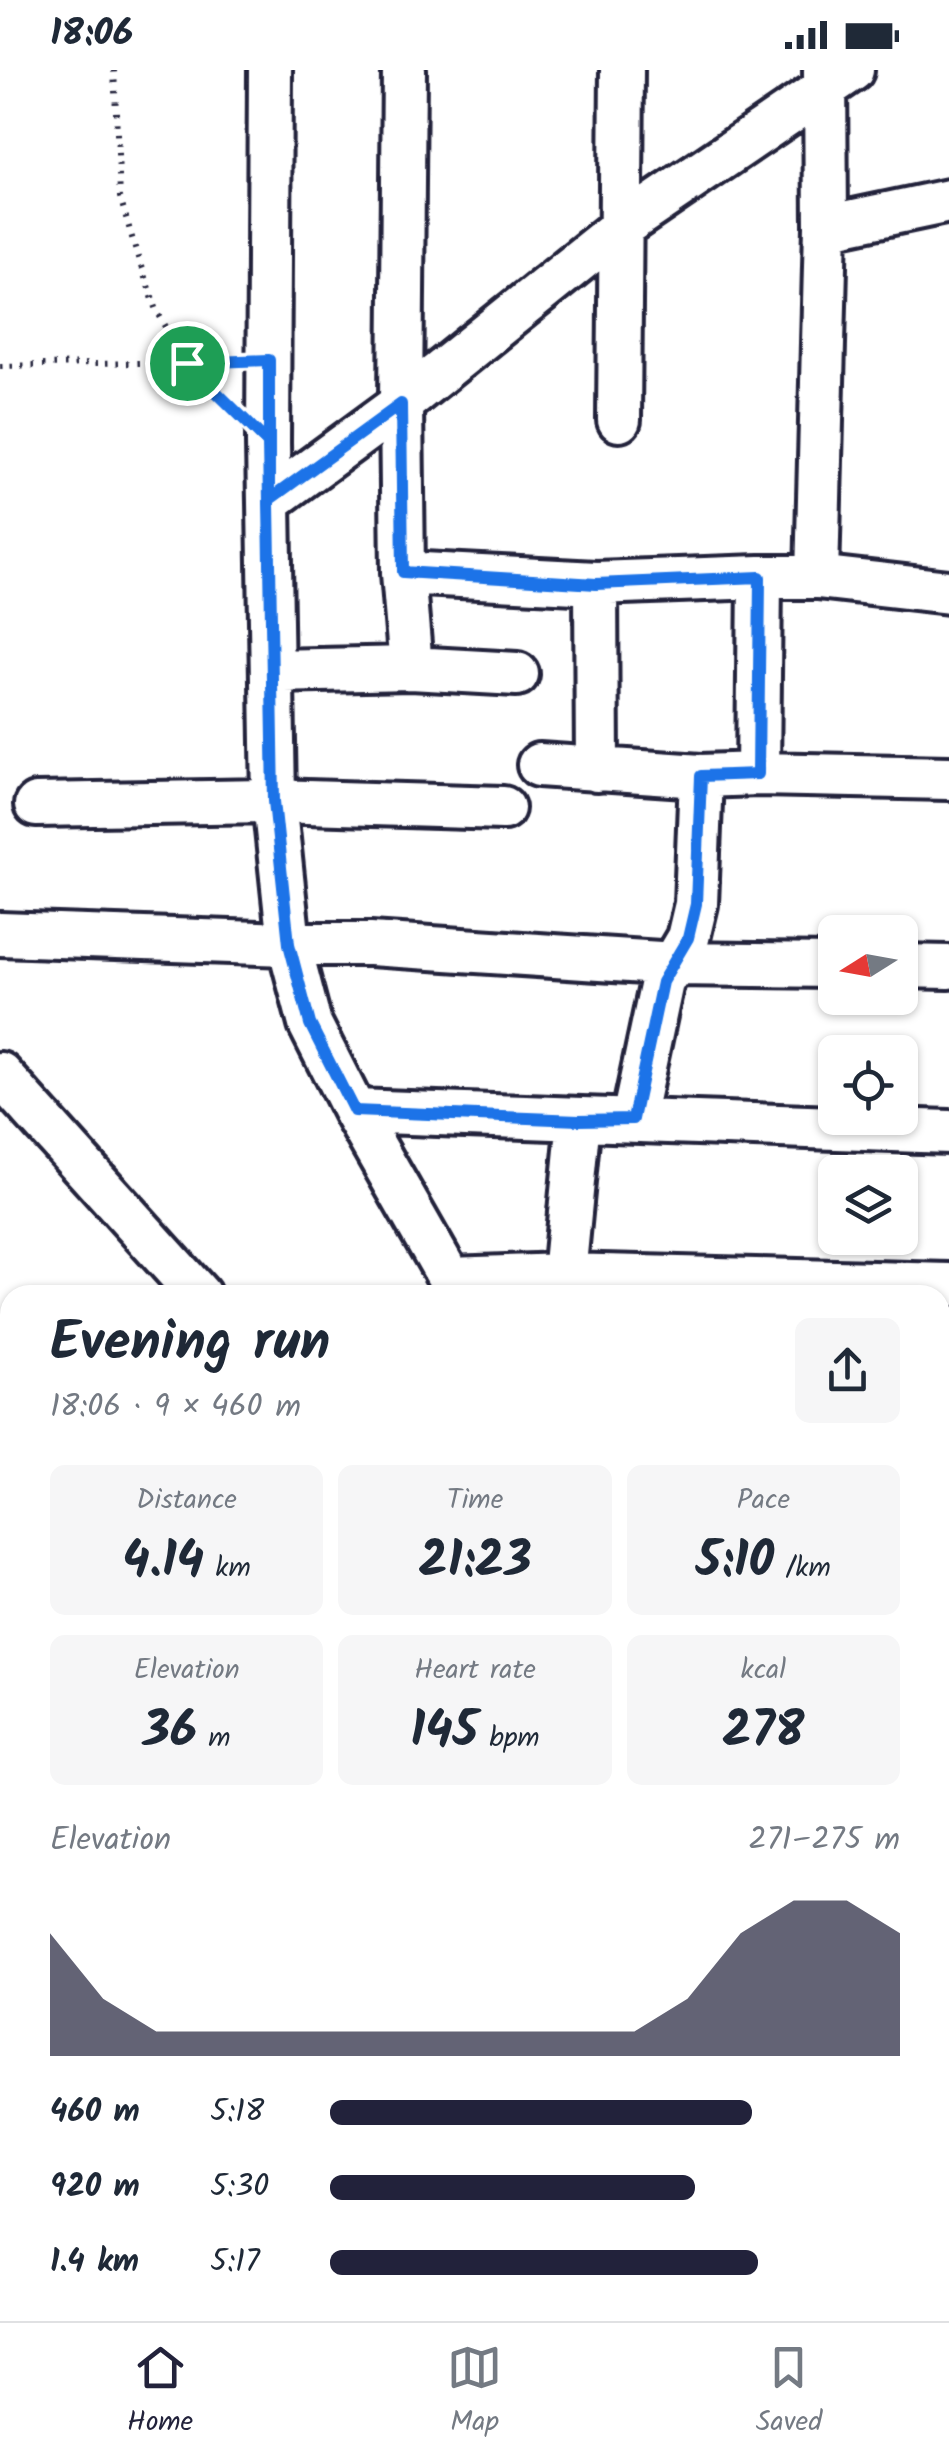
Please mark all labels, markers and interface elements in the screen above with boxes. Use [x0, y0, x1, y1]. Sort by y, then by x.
text: 18:06 [50, 5, 133, 65]
pin [145, 321, 230, 406]
icon: arrive [160, 336, 215, 391]
north arrow [818, 915, 918, 1015]
map controls [818, 915, 918, 1255]
button: locate [818, 1035, 918, 1135]
button: layers [818, 1155, 918, 1255]
text: Evening run [50, 1301, 330, 1388]
button: share [795, 1318, 900, 1423]
text: 18:06 · 9 × 460 m [50, 1382, 301, 1433]
text: Distance [136, 1478, 237, 1523]
text: Time [447, 1478, 503, 1523]
text: Pace [737, 1478, 790, 1523]
text: 4.14 [123, 1523, 204, 1603]
text: 21:23 [418, 1523, 532, 1603]
text: 5:10 [696, 1523, 774, 1603]
text: km [204, 1546, 251, 1591]
text: /km [774, 1546, 831, 1591]
text: Elevation [134, 1648, 240, 1693]
text: Heart rate [414, 1648, 536, 1693]
text: kcal [741, 1648, 786, 1693]
text: 36 [143, 1693, 197, 1773]
text: 145 [410, 1693, 478, 1773]
text: 278 [722, 1693, 804, 1773]
text: m [197, 1716, 231, 1761]
text: bpm [478, 1716, 540, 1761]
text: Elevation [50, 1815, 171, 1866]
text: 271–275 m [748, 1815, 900, 1866]
text: 460 m [50, 2087, 140, 2138]
text: 5:18 [210, 2087, 264, 2138]
text: 920 m [50, 2162, 140, 2213]
text: 5:30 [210, 2162, 269, 2213]
text: 1.4 km [50, 2237, 139, 2288]
text: 5:17 [210, 2237, 260, 2288]
tab: Home [127, 2340, 193, 2445]
tab: Map [447, 2340, 502, 2445]
tab: Saved [756, 2340, 822, 2445]

